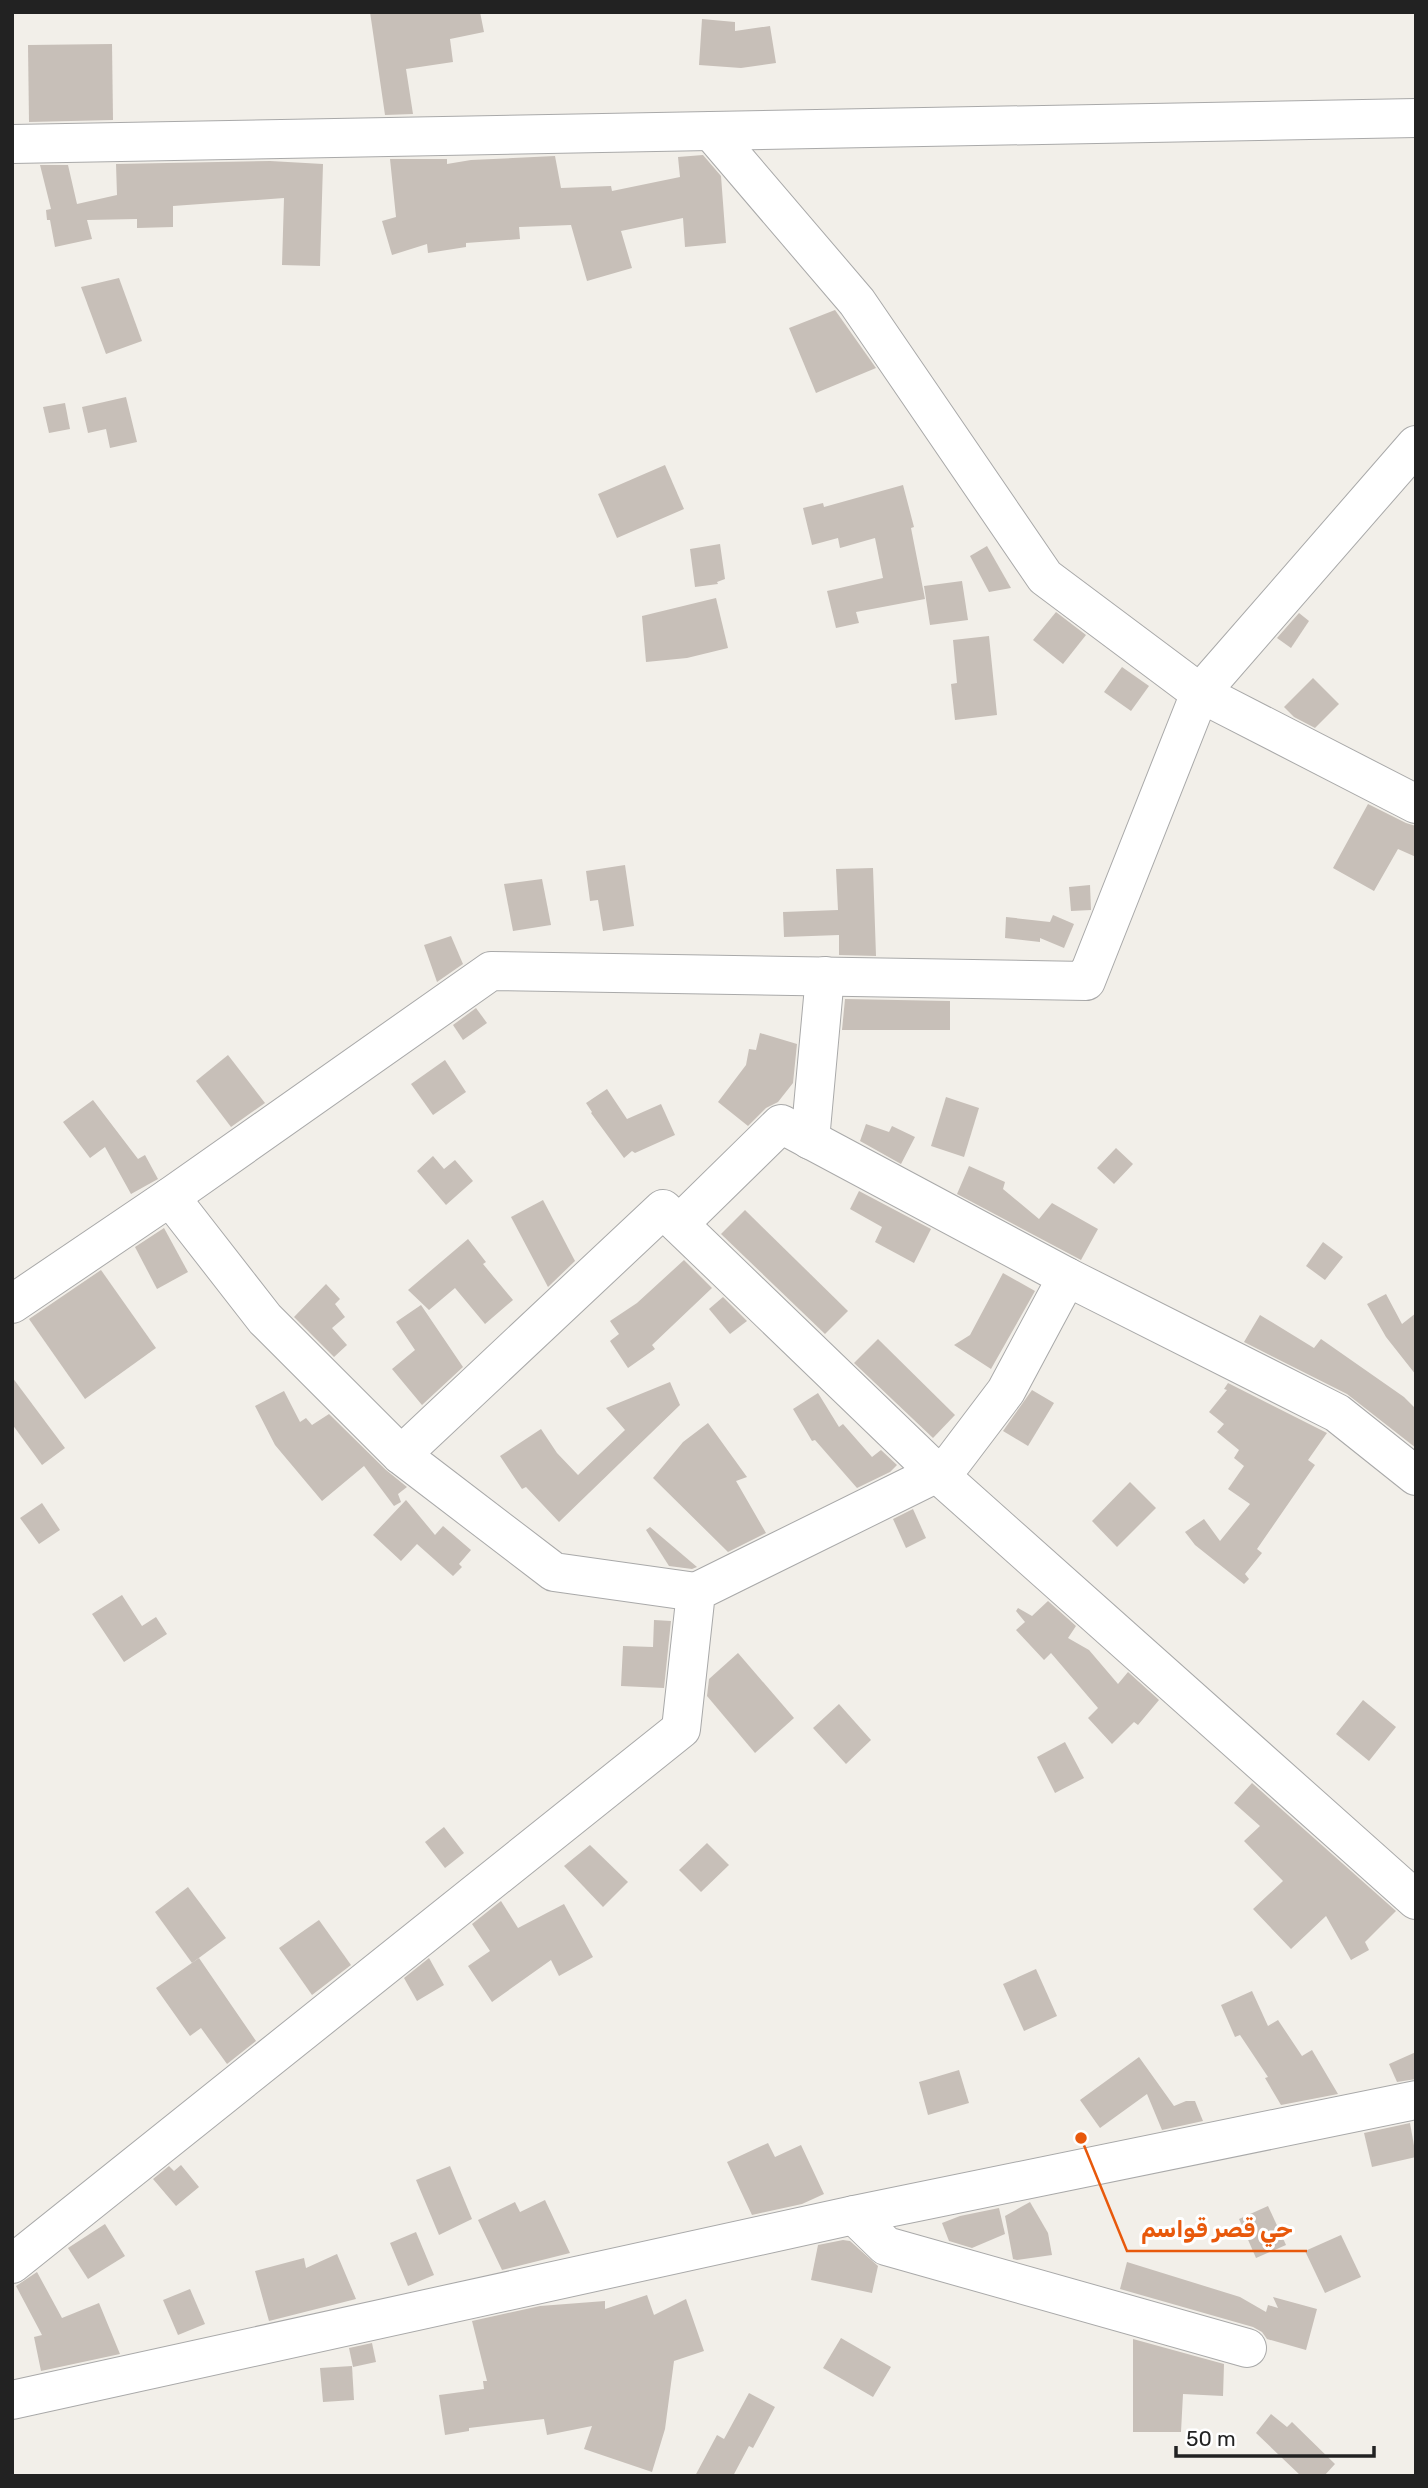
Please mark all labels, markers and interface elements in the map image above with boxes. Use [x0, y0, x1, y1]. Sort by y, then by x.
callout: حي قصر قواسم [1127, 2207, 1307, 2251]
text: حي قصر قواسم [1141, 2215, 1293, 2247]
scale bar [1176, 2414, 1374, 2458]
text: 50 m [1186, 2426, 1236, 2451]

